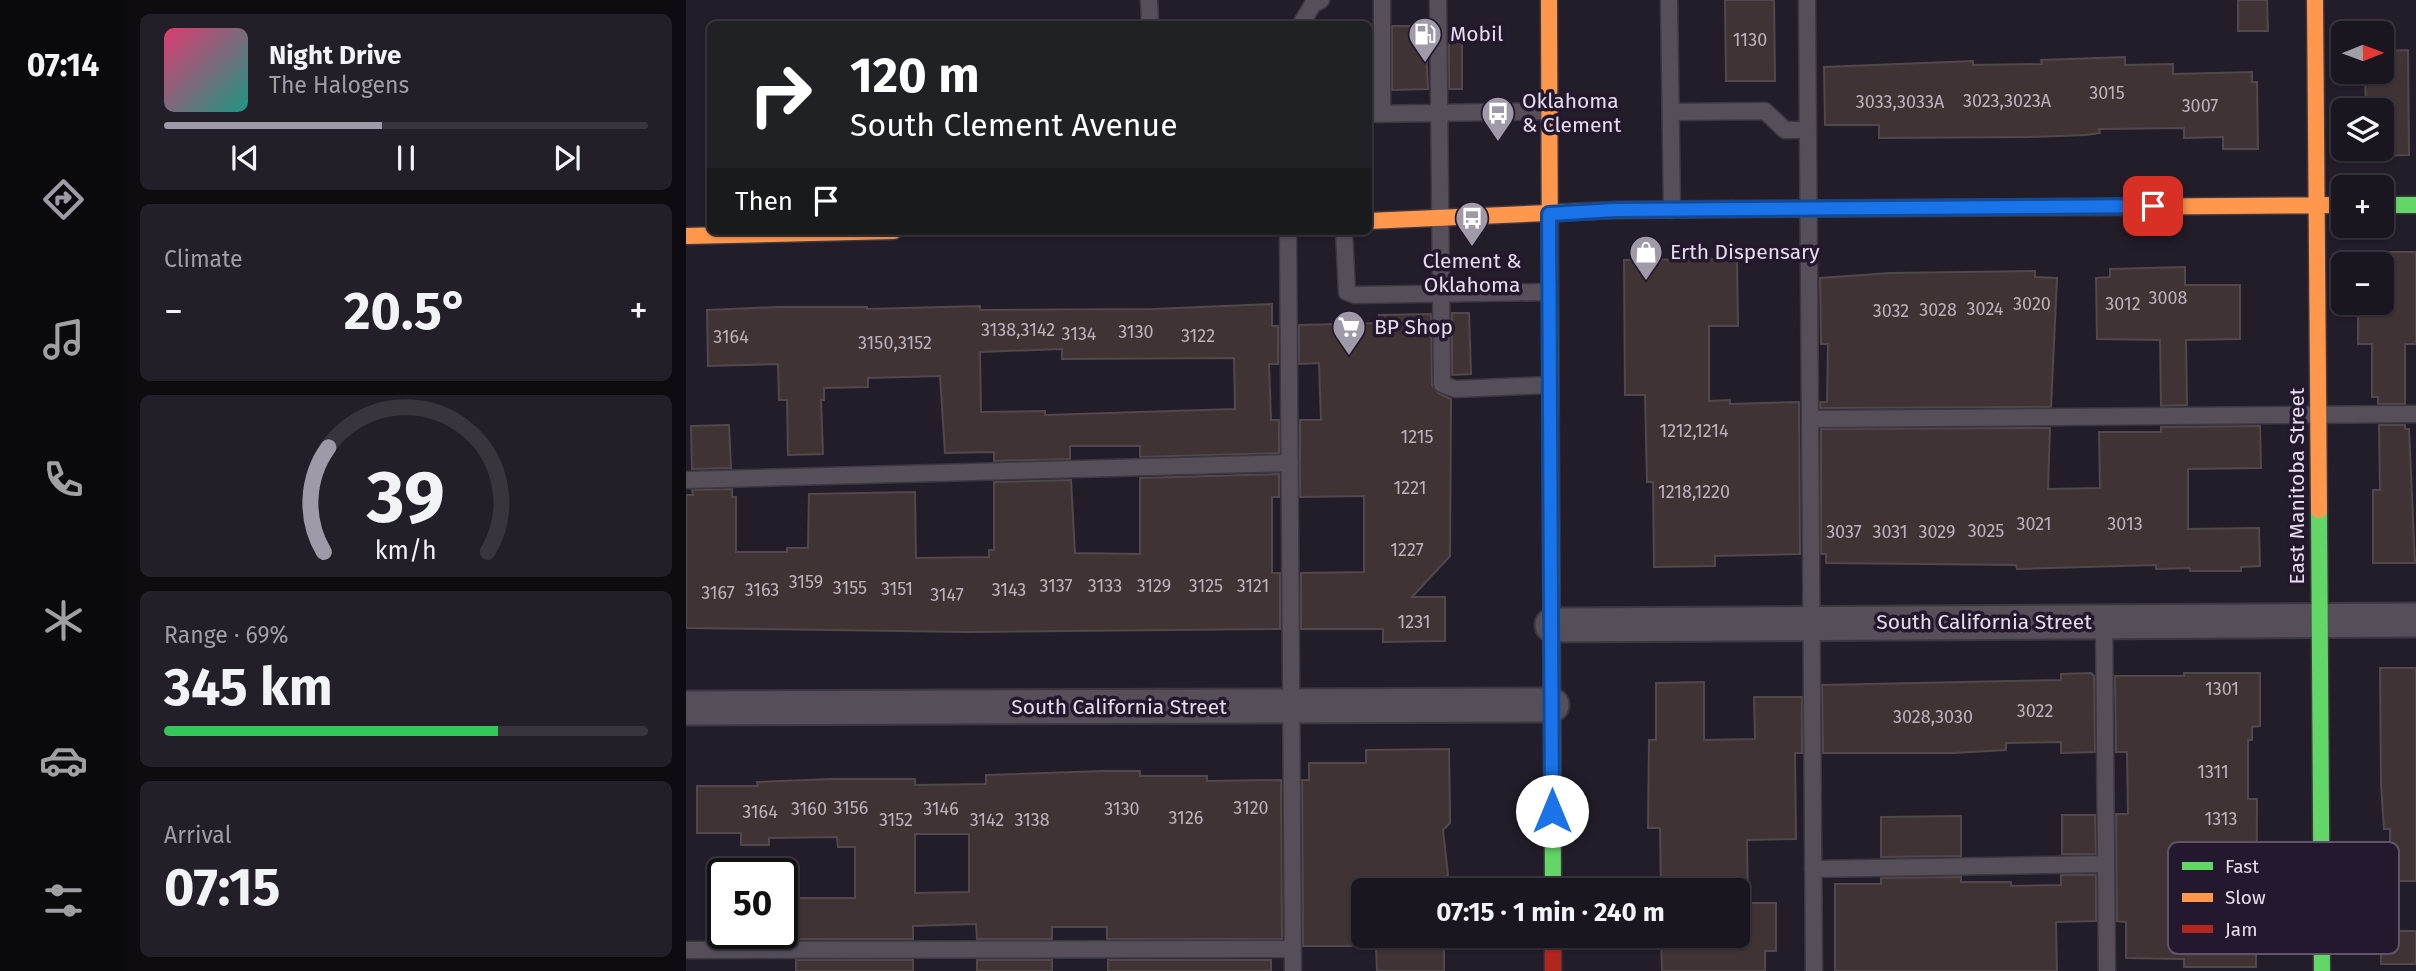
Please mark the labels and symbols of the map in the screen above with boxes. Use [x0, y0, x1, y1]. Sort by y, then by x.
fuel station icon: Mobil [1406, 15, 1444, 64]
place label: Mobil [1450, 21, 1503, 47]
north arrow [2331, 21, 2394, 84]
house number: 1130 [1733, 29, 1767, 51]
house number: 3015 [2089, 82, 2125, 104]
place label: Oklahoma & Clement [1522, 88, 1622, 138]
house number: 3023,3023A [1963, 90, 2052, 112]
house number: 3033,3033A [1856, 91, 1945, 113]
bus stop icon: Oklahoma & Clement [1479, 94, 1517, 143]
house number: 3007 [2182, 95, 2218, 117]
pin [2123, 176, 2183, 236]
bus stop icon: Clement & Oklahoma [1453, 199, 1491, 248]
shop icon: Erth Dispensary [1627, 233, 1665, 282]
place label: Erth Dispensary [1670, 239, 1820, 265]
place label: Clement & Oklahoma [1422, 248, 1522, 298]
house number: 3008 [2149, 287, 2188, 309]
house number: 3020 [2013, 293, 2051, 315]
house number: 3012 [2105, 293, 2141, 315]
house number: 3024 [1967, 298, 2004, 320]
house number: 3028 [1919, 299, 1957, 321]
house number: 3032 [1873, 300, 1909, 322]
supermarket icon: BP Shop [1330, 308, 1368, 357]
place label: BP Shop [1374, 314, 1453, 340]
house number: 3138,3142 [981, 319, 1055, 341]
house number: 3130 [1118, 321, 1154, 343]
house number: 3134 [1062, 323, 1097, 345]
house number: 3122 [1181, 325, 1215, 347]
house number: 3164 [713, 326, 749, 348]
house number: 3150,3152 [858, 332, 932, 354]
street label: East Manitoba Street [2284, 387, 2310, 584]
house number: 1212,1214 [1659, 420, 1729, 442]
house number: 1215 [1400, 426, 1434, 448]
house number: 1221 [1394, 477, 1426, 499]
house number: 1218,1220 [1658, 481, 1730, 503]
house number: 3021 [2016, 513, 2052, 535]
house number: 3013 [2107, 513, 2143, 535]
house number: 3025 [1968, 520, 2004, 542]
house number: 3037 [1826, 521, 1862, 543]
house number: 3031 [1872, 521, 1908, 543]
house number: 3029 [1919, 521, 1956, 543]
house number: 1227 [1390, 539, 1424, 561]
house number: 3159 [789, 571, 823, 593]
house number: 3137 [1039, 575, 1073, 597]
house number: 3133 [1088, 575, 1122, 597]
house number: 3129 [1137, 575, 1171, 597]
house number: 3125 [1189, 575, 1223, 597]
house number: 3121 [1237, 575, 1269, 597]
house number: 3155 [833, 577, 867, 599]
house number: 3151 [881, 578, 913, 600]
house number: 3163 [745, 579, 779, 601]
house number: 3143 [992, 579, 1026, 601]
house number: 3167 [701, 582, 735, 604]
house number: 3147 [930, 584, 964, 606]
street label: South California Street [1876, 609, 2092, 635]
house number: 1231 [1398, 611, 1430, 633]
house number: 1301 [2205, 678, 2239, 700]
street label: South California Street [1011, 694, 1227, 720]
house number: 3022 [2017, 700, 2053, 722]
house number: 3028,3030 [1893, 706, 1973, 728]
house number: 1311 [2197, 761, 2229, 783]
position arrow [1515, 774, 1589, 848]
house number: 3156 [834, 797, 868, 819]
house number: 3120 [1233, 797, 1269, 819]
house number: 3160 [791, 798, 827, 820]
house number: 3146 [923, 798, 959, 820]
house number: 3130 [1104, 798, 1140, 820]
house number: 3164 [742, 801, 778, 823]
house number: 3126 [1169, 807, 1203, 829]
house number: 1313 [2204, 808, 2238, 830]
house number: 3152 [879, 809, 913, 831]
house number: 3142 [970, 809, 1004, 831]
house number: 3138 [1014, 809, 1050, 831]
legend [2168, 842, 2399, 954]
text: Fast [2225, 855, 2259, 878]
speed limit sign: 50 [707, 858, 798, 949]
text: Slow [2225, 886, 2266, 909]
text: Jam [2225, 918, 2257, 941]

